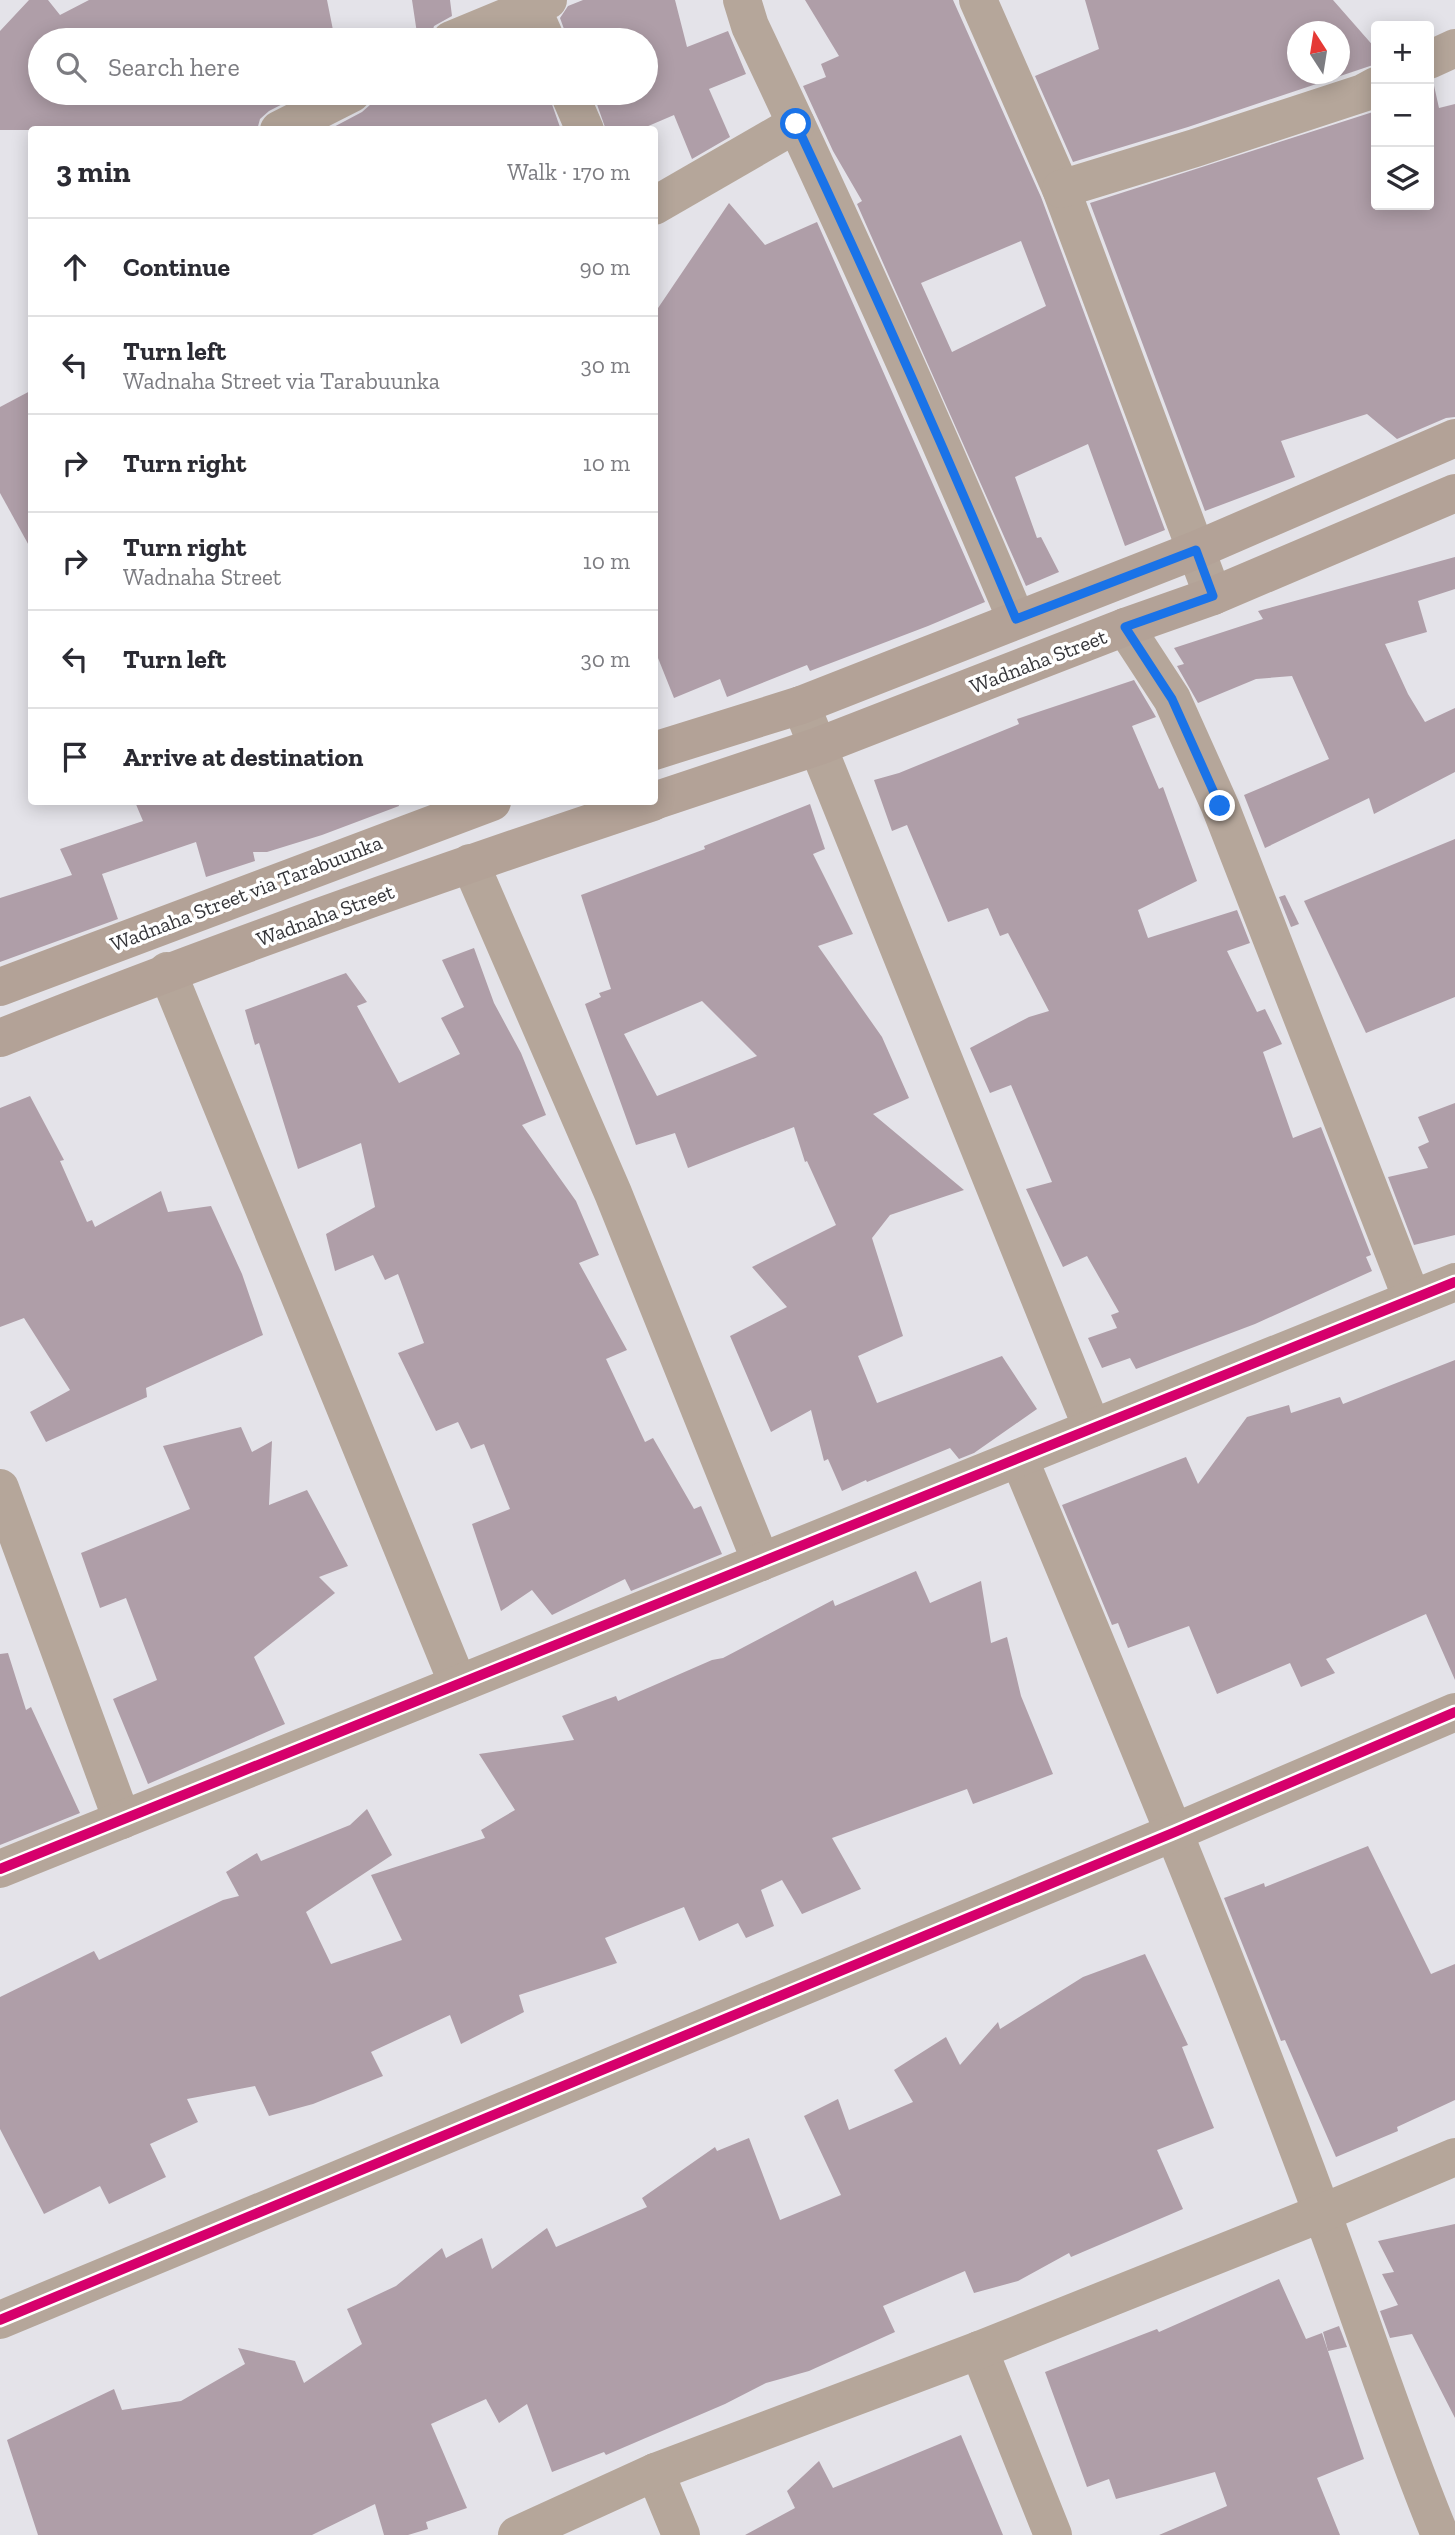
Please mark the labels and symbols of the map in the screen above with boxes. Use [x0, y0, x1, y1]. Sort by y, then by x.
north arrow [1287, 21, 1350, 84]
route start [780, 108, 811, 139]
street label: Wadnaha Street [966, 623, 1110, 699]
route end [1204, 790, 1235, 821]
street label: Wadnaha Street via Tarabuunka [106, 829, 386, 957]
street label: Wadnaha Street [253, 878, 397, 952]

